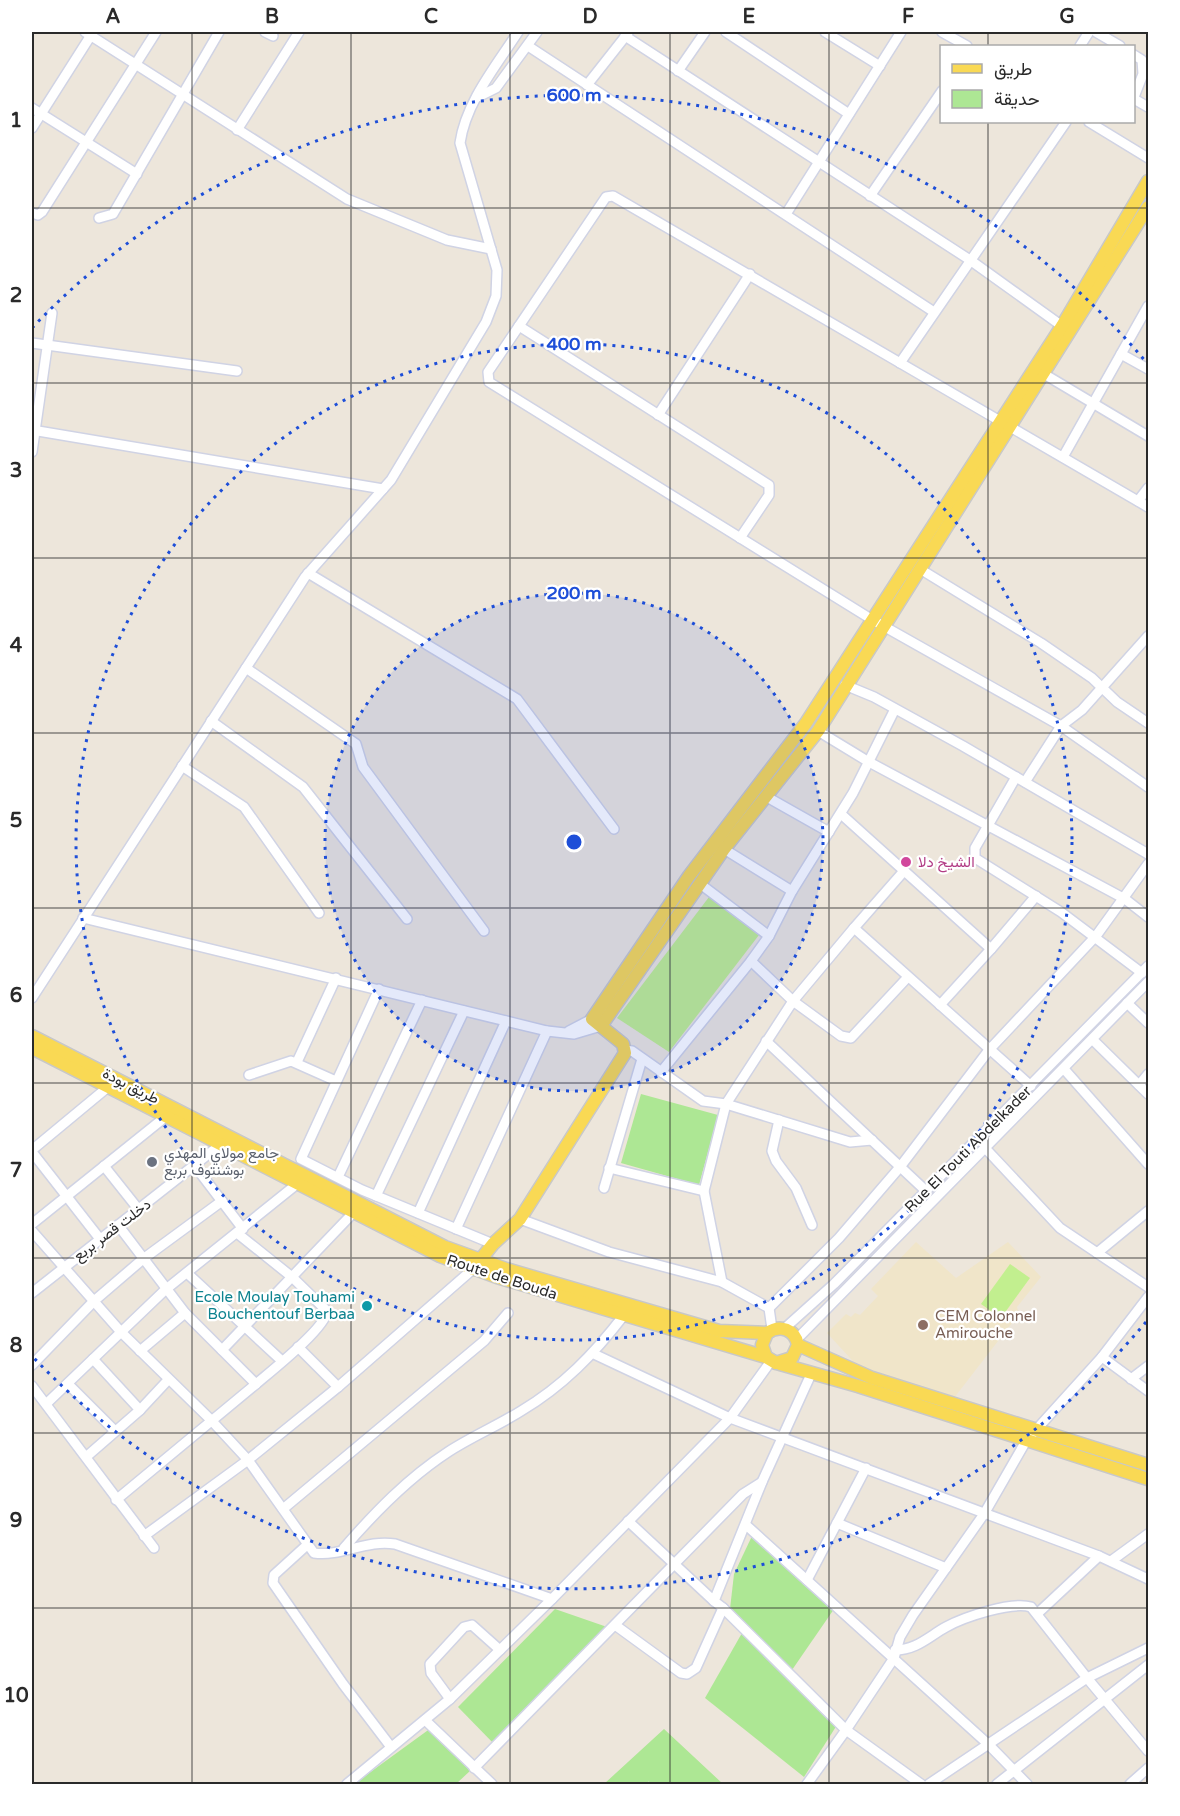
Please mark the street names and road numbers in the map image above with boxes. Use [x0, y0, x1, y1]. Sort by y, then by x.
street label: طريق بودة [99, 1064, 162, 1109]
street label: Rue El Touti Abdelkader [901, 1082, 1035, 1216]
street label: دخلت قصر بربع [70, 1195, 156, 1267]
street label: Route de Bouda [444, 1251, 560, 1303]

